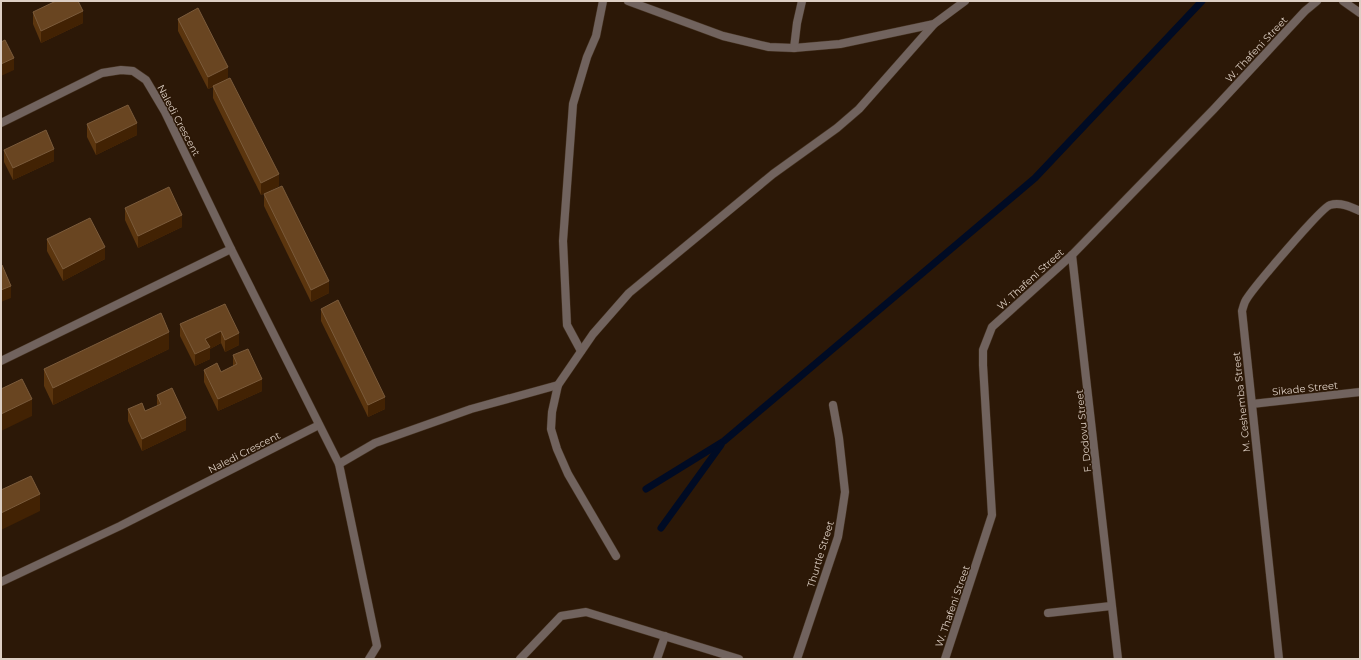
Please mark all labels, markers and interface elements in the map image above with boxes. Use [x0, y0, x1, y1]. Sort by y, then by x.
street label: W. Thafeni Street [1222, 14, 1290, 85]
street label: Naledi Crescent [154, 82, 203, 158]
street label: W. Thafeni Street [994, 246, 1066, 313]
street label: M. Ceshemba Street [1230, 351, 1253, 453]
street label: Sikade Street [1271, 379, 1339, 398]
street label: F. Dodovu Street [1073, 389, 1094, 473]
street label: Naledi Crescent [206, 429, 282, 476]
street label: Thurtle Street [804, 519, 837, 589]
street label: W. Thafeni Street [932, 564, 973, 649]

